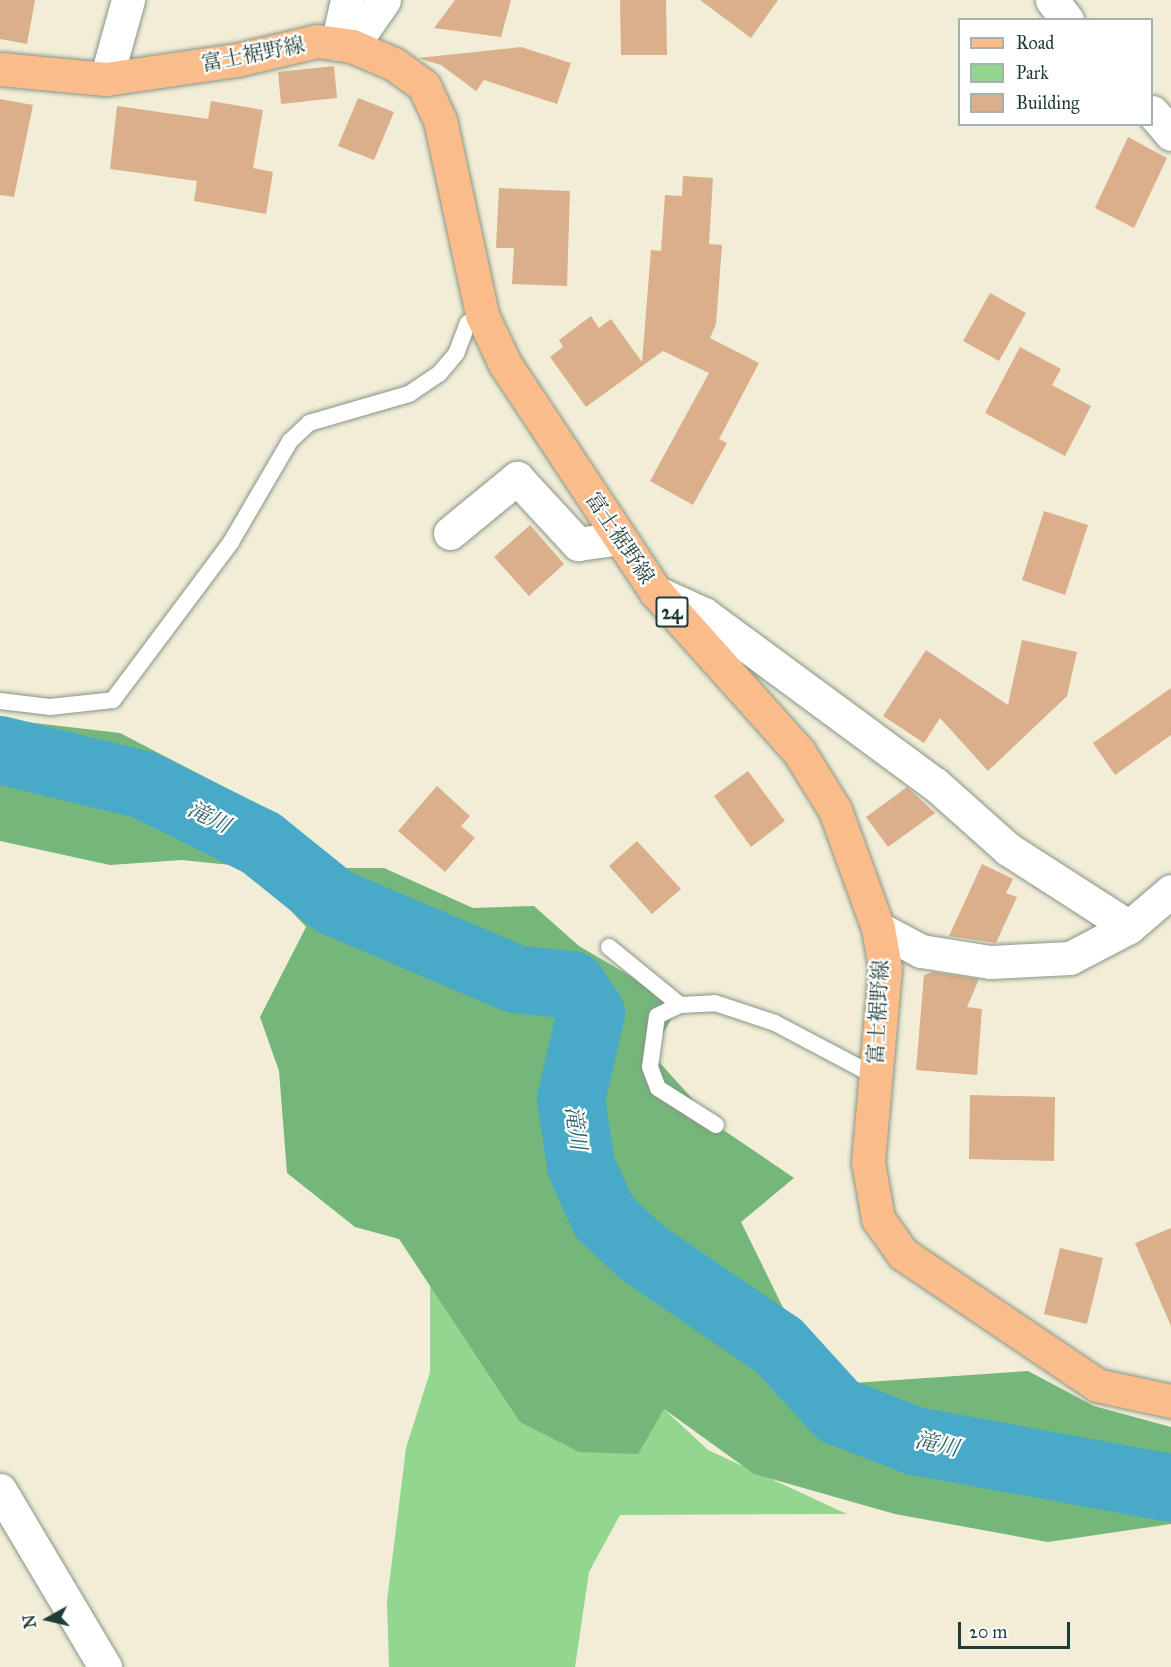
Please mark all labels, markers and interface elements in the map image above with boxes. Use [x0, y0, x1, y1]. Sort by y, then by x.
legend [958, 18, 1153, 126]
street label: 富士裾野線 [199, 32, 307, 76]
text: Road [1016, 32, 1054, 54]
text: Park [1016, 62, 1049, 84]
text: Building [1016, 92, 1079, 114]
street label: 富士裾野線 [580, 487, 660, 589]
road number: 24 [654, 595, 690, 629]
water label: 滝川 [183, 795, 235, 839]
street label: 富士裾野線 [863, 959, 893, 1065]
water label: 滝川 [560, 1104, 592, 1152]
water label: 滝川 [913, 1427, 961, 1461]
north arrow [18, 1589, 78, 1649]
scale bar [961, 1610, 1074, 1648]
text: N [19, 1614, 40, 1630]
text: 20 m [969, 1621, 1007, 1643]

